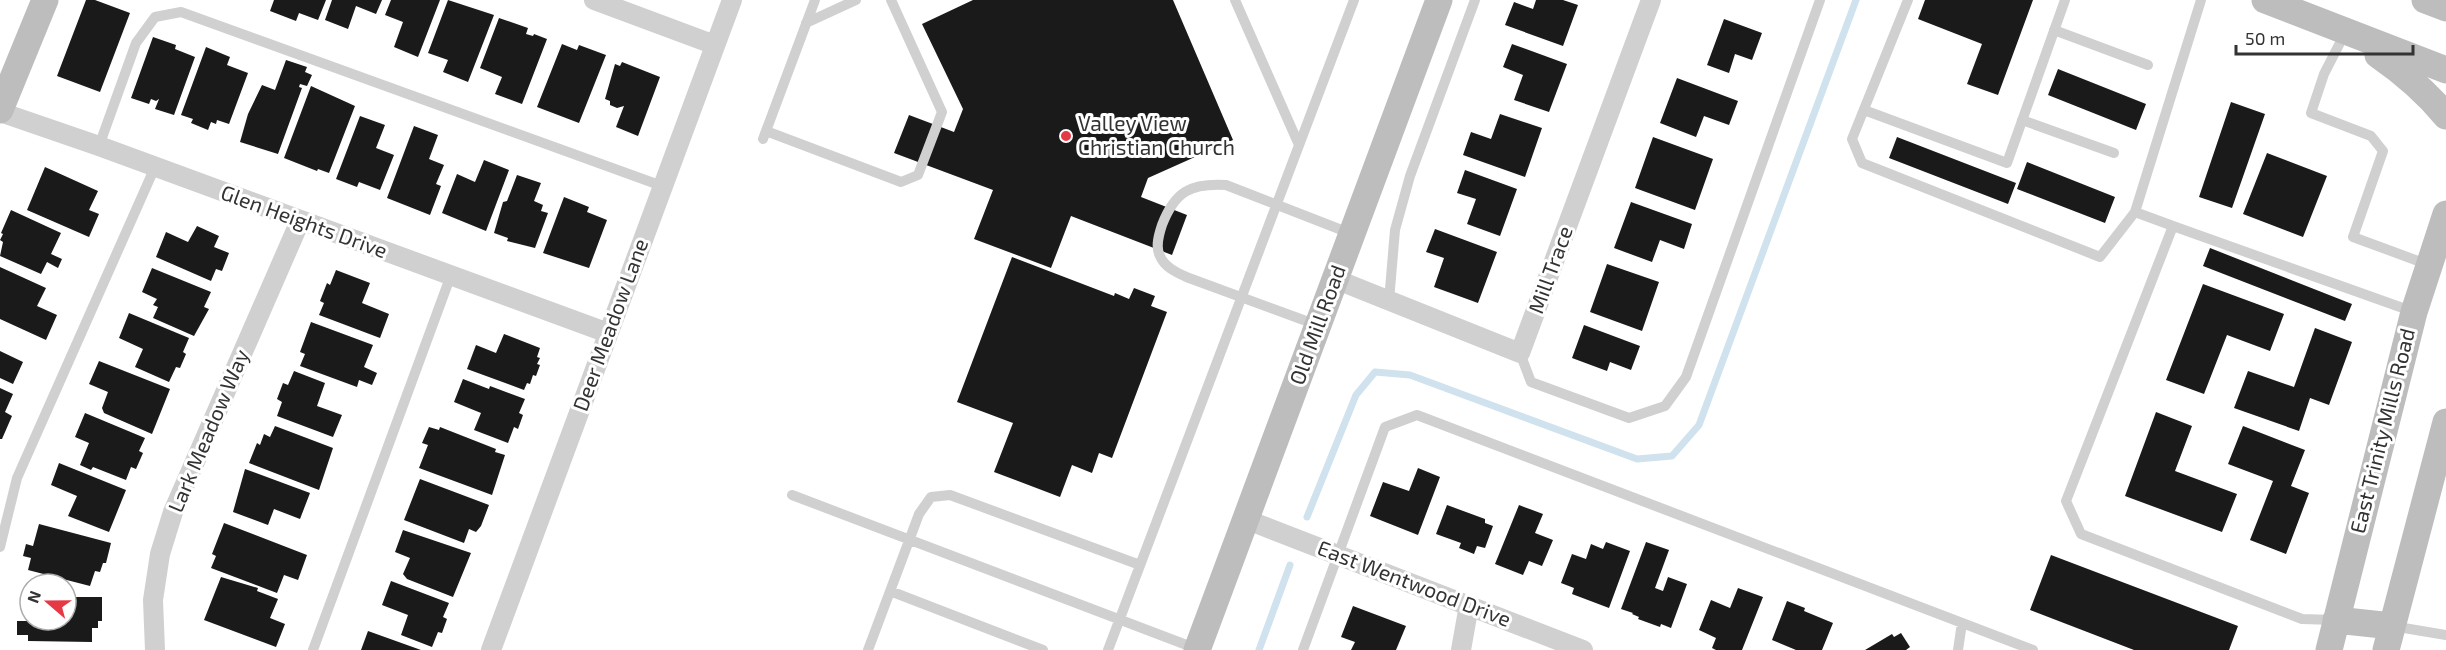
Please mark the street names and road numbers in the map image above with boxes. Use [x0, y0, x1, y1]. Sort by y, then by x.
street label: Glen Heights Drive [218, 179, 391, 262]
street label: Mill Trace [1522, 222, 1577, 317]
street label: Deer Meadow Lane [567, 235, 652, 414]
street label: Old Mill Road [1283, 261, 1350, 388]
street label: East Trinity Mills Road [2344, 325, 2419, 536]
street label: Lark Meadow Way [162, 345, 253, 516]
street label: East Wentwood Drive [1314, 534, 1515, 631]

